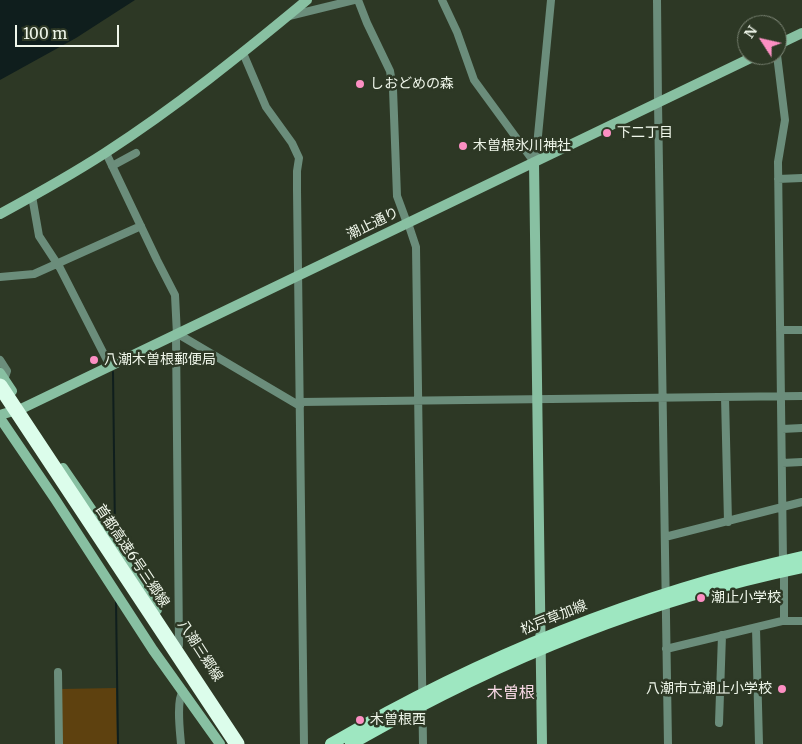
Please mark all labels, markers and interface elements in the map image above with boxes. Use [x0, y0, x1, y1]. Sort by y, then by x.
scale bar [18, 15, 121, 47]
north arrow [737, 15, 787, 65]
text: N [740, 22, 761, 42]
text: 100 m [23, 24, 67, 43]
place label: しおどめの森 [370, 76, 454, 92]
marker: しおどめの森 [354, 78, 366, 90]
place label: 下二丁目 [617, 125, 673, 141]
marker: 下二丁目 [601, 127, 613, 139]
place label: 木曽根氷川神社 [473, 138, 571, 154]
marker: 木曽根氷川神社 [457, 140, 469, 152]
street label: 潮止通り [344, 204, 402, 244]
place label: 八潮木曽根郵便局 [104, 352, 216, 368]
marker: 八潮木曽根郵便局 [88, 354, 100, 366]
street label: 首都高速6号三郷線 [91, 501, 173, 611]
place label: 潮止小学校 [711, 590, 781, 606]
marker: 潮止小学校 [695, 592, 707, 604]
street label: 松戸草加線 [518, 597, 590, 639]
street label: 八潮三郷線 [174, 617, 226, 685]
place label: 八潮市立潮止小学校 [646, 681, 772, 697]
district label: 木曽根 [487, 683, 535, 703]
marker: 八潮市立潮止小学校 [776, 683, 788, 695]
place label: 木曽根西 [370, 712, 426, 728]
marker: 木曽根西 [354, 714, 366, 726]

